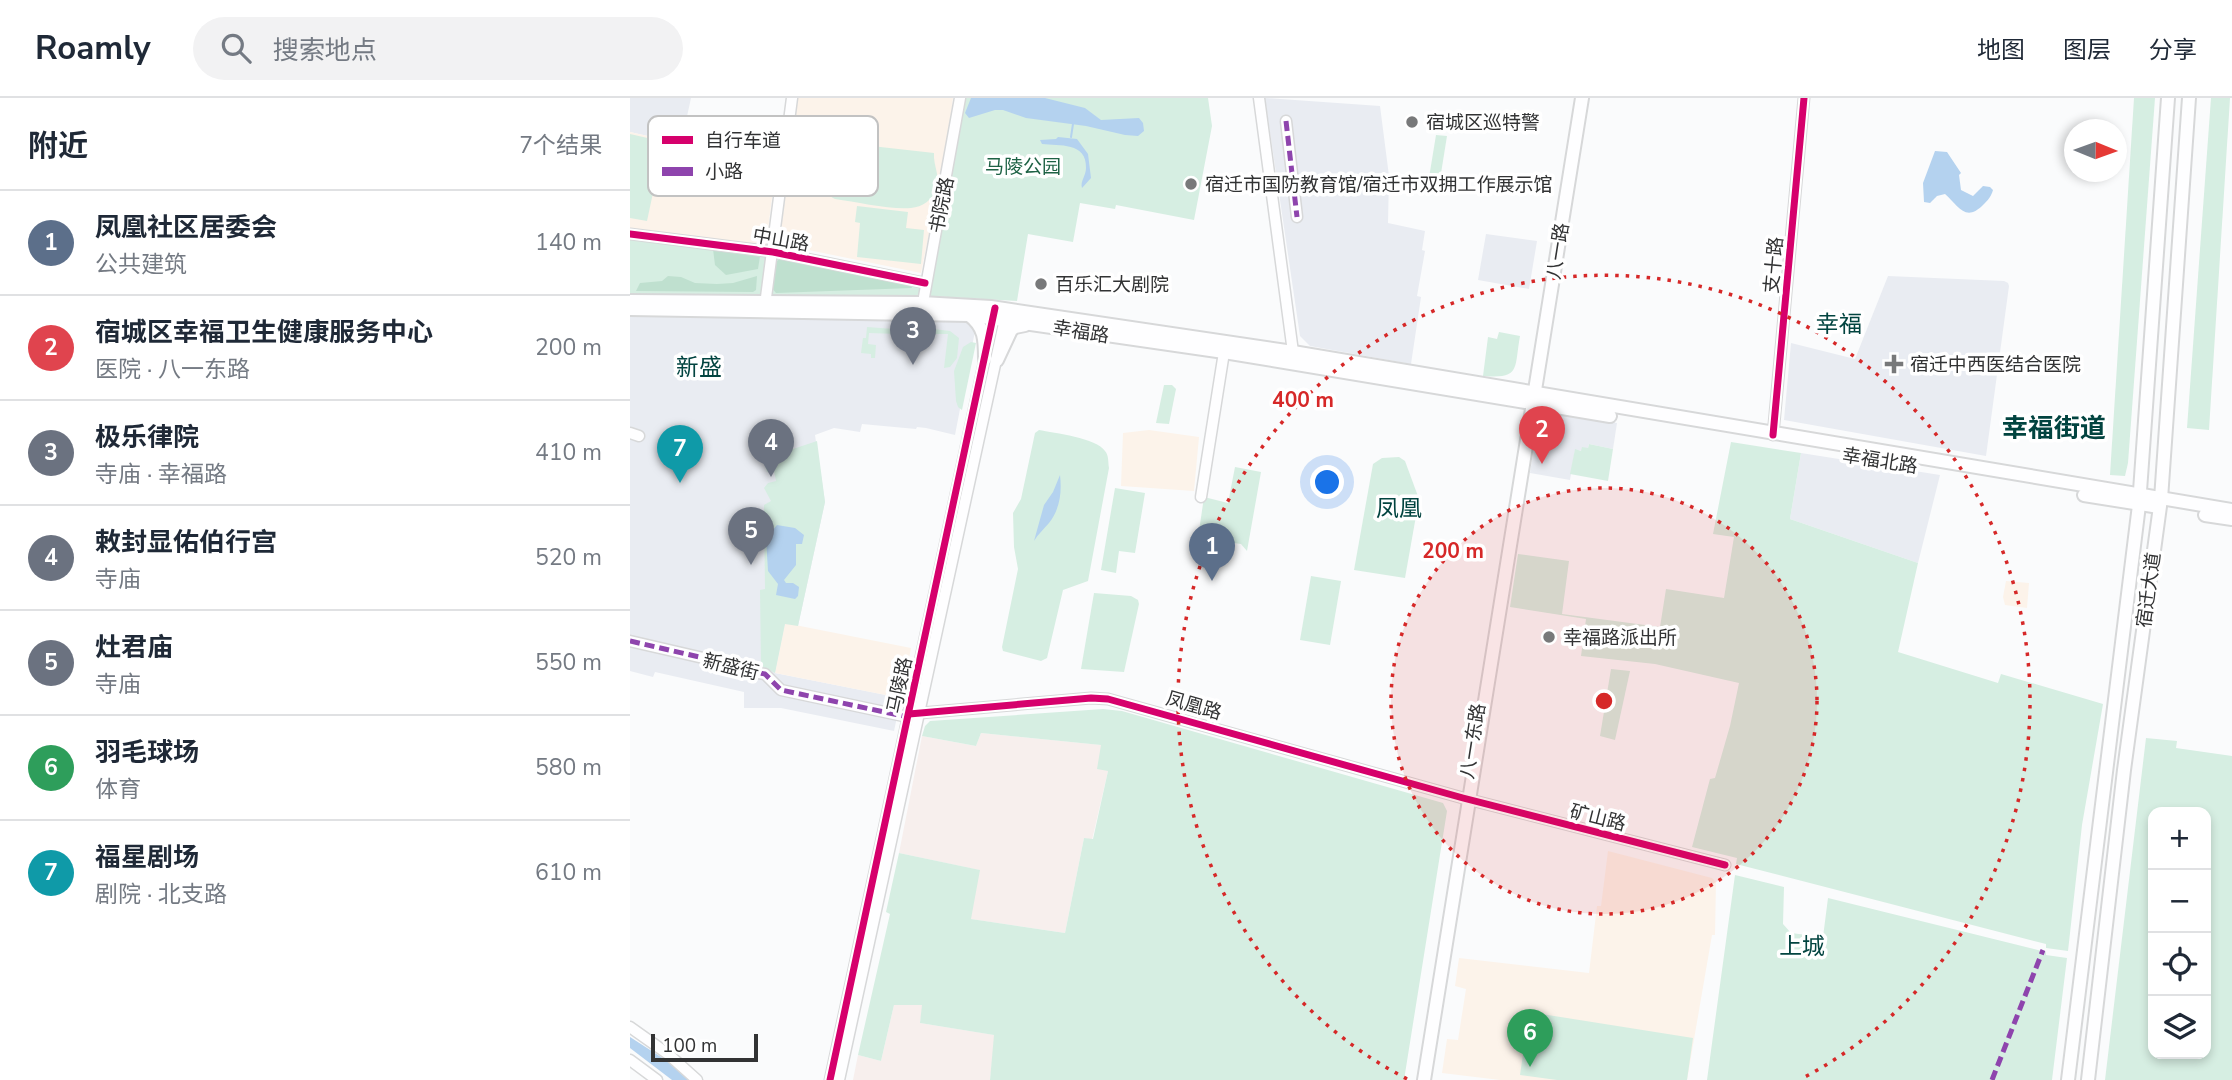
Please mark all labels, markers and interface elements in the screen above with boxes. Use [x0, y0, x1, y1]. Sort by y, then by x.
search box [193, 17, 683, 80]
text: Roamly [35, 26, 151, 71]
icon: search [217, 29, 255, 67]
text: 搜索地点 [273, 33, 377, 68]
text: 地图 [1977, 34, 2025, 66]
text: 图层 [2063, 34, 2111, 66]
text: 分享 [2149, 34, 2197, 66]
place label: 宿城区巡特警 [1426, 110, 1540, 136]
marker: 宿城区巡特警 [1404, 114, 1420, 130]
legend [648, 116, 878, 196]
north arrow [2064, 119, 2127, 182]
text: 附近 [28, 126, 88, 167]
text: 自行车道 [705, 128, 781, 154]
text: 7个结果 [519, 130, 602, 161]
park label: 马陵公园 [985, 154, 1061, 180]
text: 小路 [705, 159, 743, 185]
place label: 宿迁市国防教育馆/宿迁市双拥工作展示馆 [1205, 172, 1552, 198]
street label: 书院路 [924, 175, 960, 236]
marker: 宿迁市国防教育馆/宿迁市双拥工作展示馆 [1183, 176, 1199, 192]
text: 凤凰社区居委会 [95, 210, 277, 245]
street label: 八一路 [1541, 221, 1575, 281]
street label: 中山路 [750, 222, 811, 258]
text: 1 [44, 227, 58, 258]
text: 140 m [535, 227, 602, 258]
street label: 支十路 [1759, 236, 1789, 295]
text: 公共建筑 [95, 249, 187, 280]
place label: 百乐汇大剧院 [1055, 272, 1169, 298]
marker: 百乐汇大剧院 [1033, 276, 1049, 292]
pin: 3 [890, 307, 936, 365]
district label: 幸福 [1816, 309, 1862, 340]
text: 宿城区幸福卫生健康服务中心 [95, 315, 433, 350]
street label: 幸福路 [1051, 315, 1111, 349]
text: 2 [44, 332, 58, 363]
text: 200 m [535, 332, 602, 363]
district label: 新盛 [676, 352, 722, 383]
place label: 宿迁中西医结合医院 [1910, 352, 2081, 378]
text: 医院 · 八一东路 [95, 354, 250, 385]
marker: 宿迁中西医结合医院 [1884, 354, 1904, 374]
text: 400 m [1272, 386, 1334, 414]
pin: 2 [1519, 406, 1565, 464]
district label: 幸福街道 [2002, 411, 2106, 446]
pin: 4 [748, 419, 794, 477]
text: 极乐律院 [95, 420, 199, 455]
pin: 7 [657, 425, 703, 483]
text: 3 [44, 437, 58, 468]
text: 410 m [535, 437, 602, 468]
street label: 幸福北路 [1840, 442, 1919, 480]
text: 寺庙 · 幸福路 [95, 459, 227, 490]
your location [1310, 465, 1344, 499]
district label: 凤凰 [1376, 493, 1422, 524]
pin: 5 [728, 507, 774, 565]
pin: 1 [1189, 523, 1235, 581]
text: 敕封显佑伯行宫 [95, 525, 277, 560]
text: 200 m [1422, 537, 1484, 565]
text: 4 [44, 542, 58, 573]
text: 520 m [535, 542, 602, 573]
street label: 宿迁大道 [2131, 551, 2167, 630]
text: 寺庙 [95, 564, 141, 595]
place label: 幸福路派出所 [1563, 625, 1677, 651]
marker: 幸福路派出所 [1541, 629, 1557, 645]
text: 灶君庙 [95, 630, 173, 665]
text: 5 [44, 647, 58, 678]
text: 550 m [535, 647, 602, 678]
street label: 新盛街 [700, 647, 762, 686]
street label: 马陵路 [881, 655, 919, 716]
text: 寺庙 [95, 669, 141, 700]
street label: 凤凰路 [1163, 686, 1225, 726]
centre of rings [1592, 689, 1616, 713]
street label: 八一东路 [1454, 702, 1492, 781]
text: 羽毛球场 [95, 735, 199, 770]
text: 6 [44, 752, 58, 783]
text: 580 m [535, 752, 602, 783]
text: 体育 [95, 774, 141, 805]
street label: 矿山路 [1567, 798, 1629, 837]
map controls [2148, 807, 2211, 1059]
button: + [2148, 807, 2211, 870]
text: 福星剧场 [95, 840, 199, 875]
text: 7 [44, 857, 58, 888]
text: 610 m [535, 857, 602, 888]
button: − [2148, 870, 2211, 933]
text: 剧院 · 北支路 [95, 879, 227, 910]
district label: 上城 [1779, 931, 1825, 962]
button: locate [2148, 933, 2211, 996]
button: layers [2148, 996, 2211, 1059]
pin: 6 [1507, 1009, 1553, 1067]
scale bar [651, 1031, 758, 1063]
text: 100 m [662, 1033, 717, 1059]

